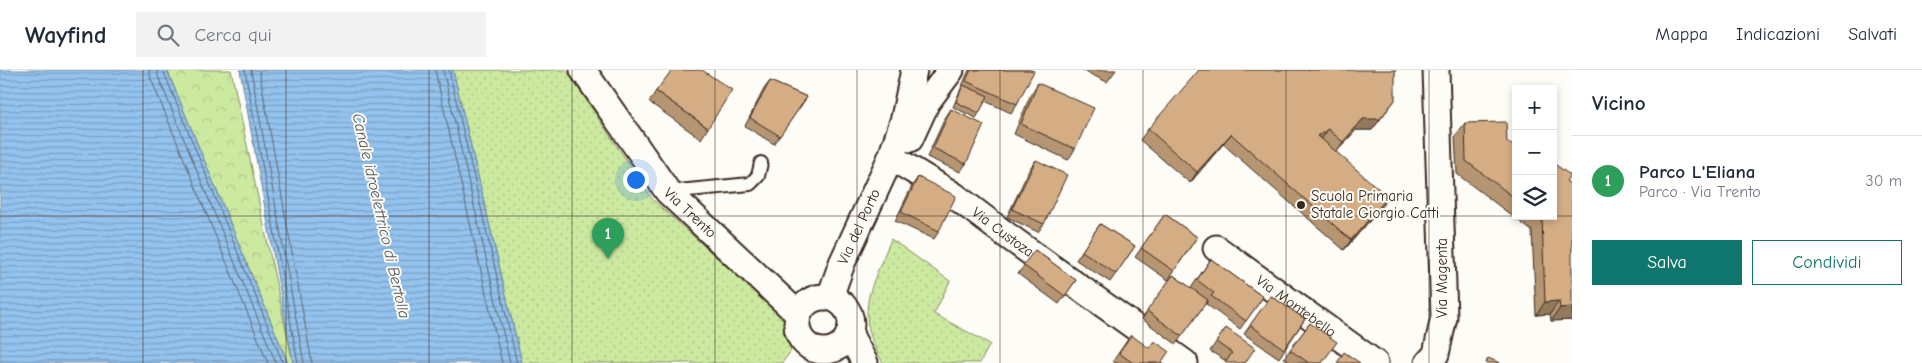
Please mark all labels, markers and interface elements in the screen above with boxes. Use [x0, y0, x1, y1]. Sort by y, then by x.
search box [136, 12, 486, 57]
text: Wayfind [25, 21, 106, 49]
icon: search [154, 21, 182, 49]
text: Cerca qui [194, 24, 272, 46]
text: Mappa [1655, 24, 1708, 45]
text: Indicazioni [1736, 24, 1820, 45]
text: Salvati [1848, 24, 1897, 45]
map controls [1512, 85, 1557, 220]
button: + [1512, 85, 1557, 130]
text: Vicino [1592, 91, 1646, 115]
water label: Canale idroelettrico di Bertolla [349, 112, 413, 320]
button: − [1512, 130, 1557, 175]
text: Parco L'Eliana [1639, 161, 1755, 183]
your location [623, 167, 649, 193]
text: 1 [1605, 172, 1611, 190]
text: 30 m [1866, 172, 1902, 190]
button: layers [1512, 175, 1557, 220]
text: Parco · Via Trento [1639, 183, 1761, 201]
street label: Via Trento [660, 184, 720, 242]
street label: Via del Porto [833, 186, 884, 268]
place label: Scuola Primaria Statale Giorgio Catti [1311, 187, 1439, 222]
marker: Scuola Primaria Statale Giorgio Catti [1295, 199, 1307, 211]
street label: Via Custoza [968, 203, 1038, 261]
pin: 1 [592, 218, 624, 259]
street label: Via Magenta [1433, 238, 1451, 318]
button: Salva [1592, 240, 1742, 285]
button: Condividi [1752, 240, 1902, 285]
street label: Via Montebello [1253, 271, 1340, 341]

